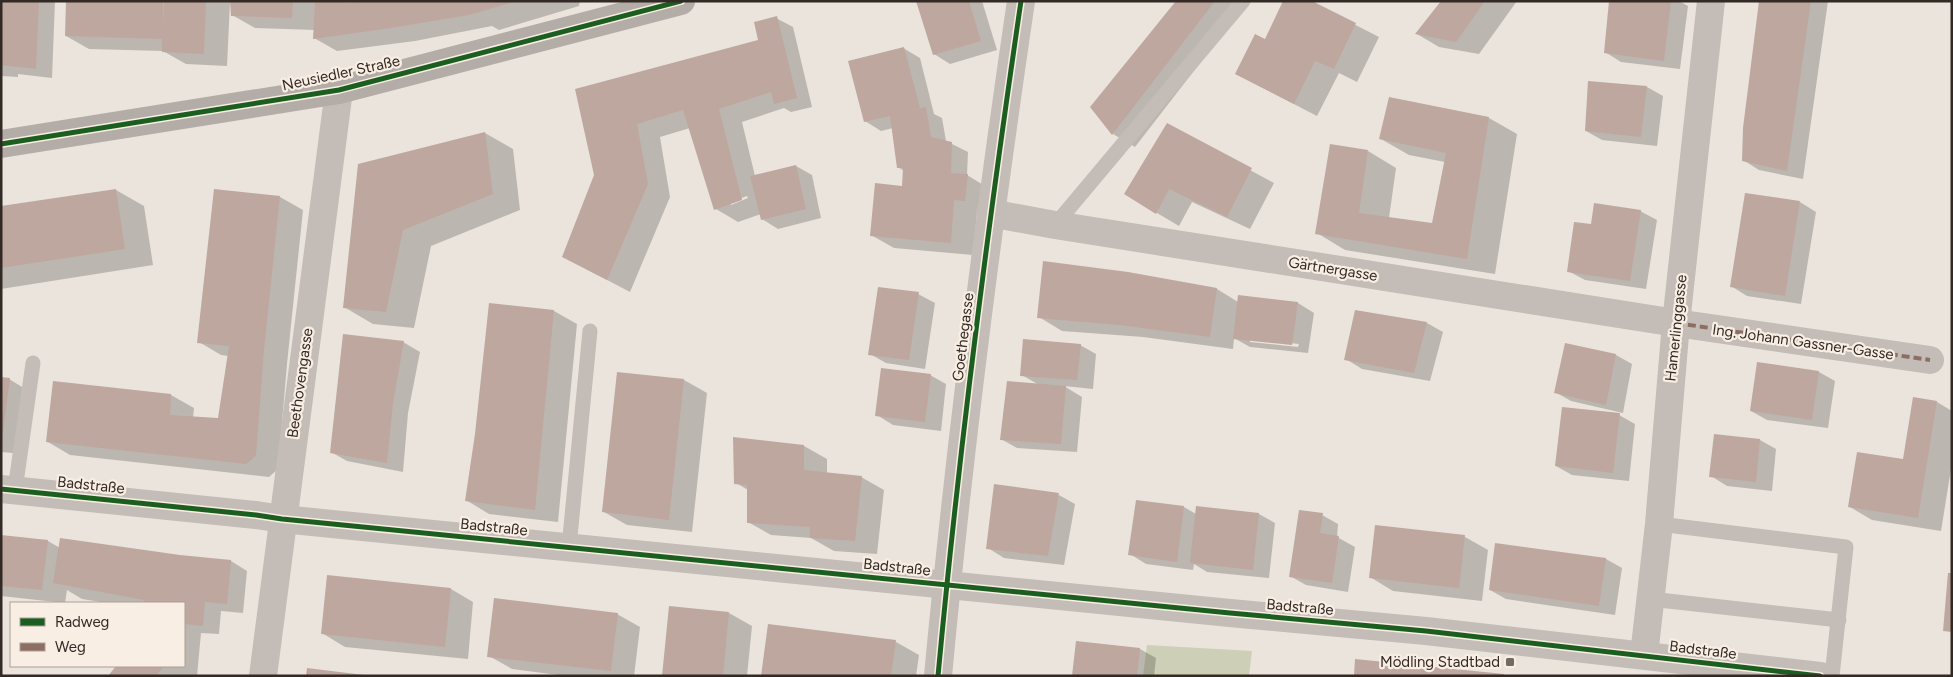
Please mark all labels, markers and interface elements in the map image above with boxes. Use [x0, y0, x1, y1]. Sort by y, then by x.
street label: Neusiedler Straße [280, 52, 402, 94]
street label: Gärtnergasse [1287, 253, 1379, 285]
street label: Hamerlinggasse [1661, 274, 1691, 382]
street label: Goethegasse [949, 292, 977, 382]
street label: Ing. Johann Gassner-Gasse [1711, 320, 1895, 364]
street label: Beethovengasse [283, 327, 317, 439]
street label: Badstraße [56, 473, 126, 497]
street label: Badstraße [459, 515, 529, 539]
street label: Badstraße [862, 555, 932, 579]
street label: Badstraße [1266, 595, 1334, 619]
legend [10, 602, 185, 667]
text: Radweg [55, 613, 109, 631]
street label: Badstraße [1668, 637, 1738, 663]
text: Weg [55, 638, 86, 656]
place label: Mödling Stadtbad [1380, 653, 1500, 671]
marker: Mödling Stadtbad [1504, 656, 1516, 668]

